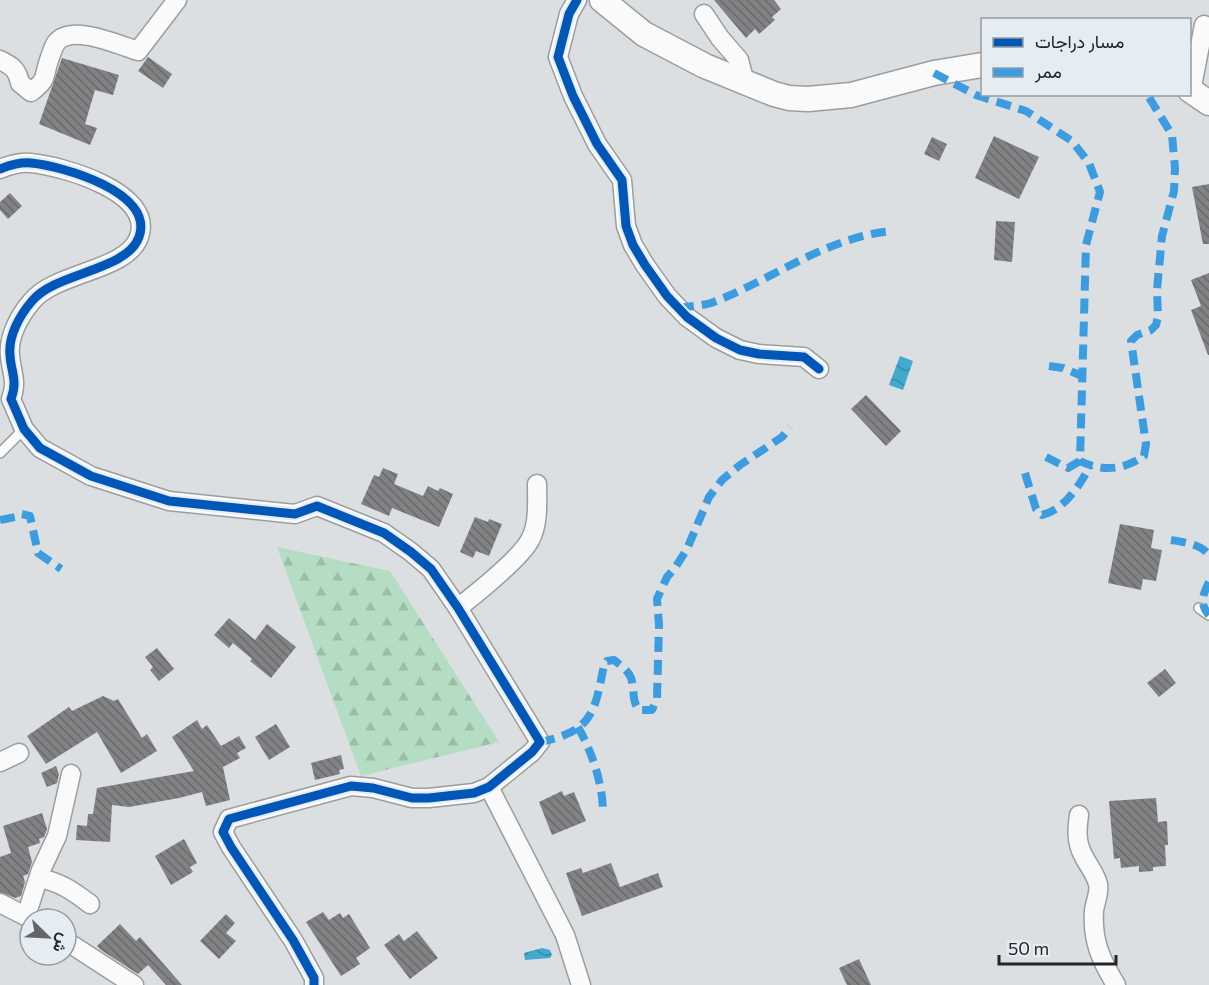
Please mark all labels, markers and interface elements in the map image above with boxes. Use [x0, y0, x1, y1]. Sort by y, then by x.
legend [981, 18, 1191, 96]
text: مسار دراجات [1035, 30, 1124, 53]
text: ممر [1034, 60, 1062, 83]
north arrow [18, 907, 78, 967]
scale bar [999, 928, 1116, 966]
text: ش [49, 930, 75, 956]
text: 50 m [1008, 937, 1049, 959]

